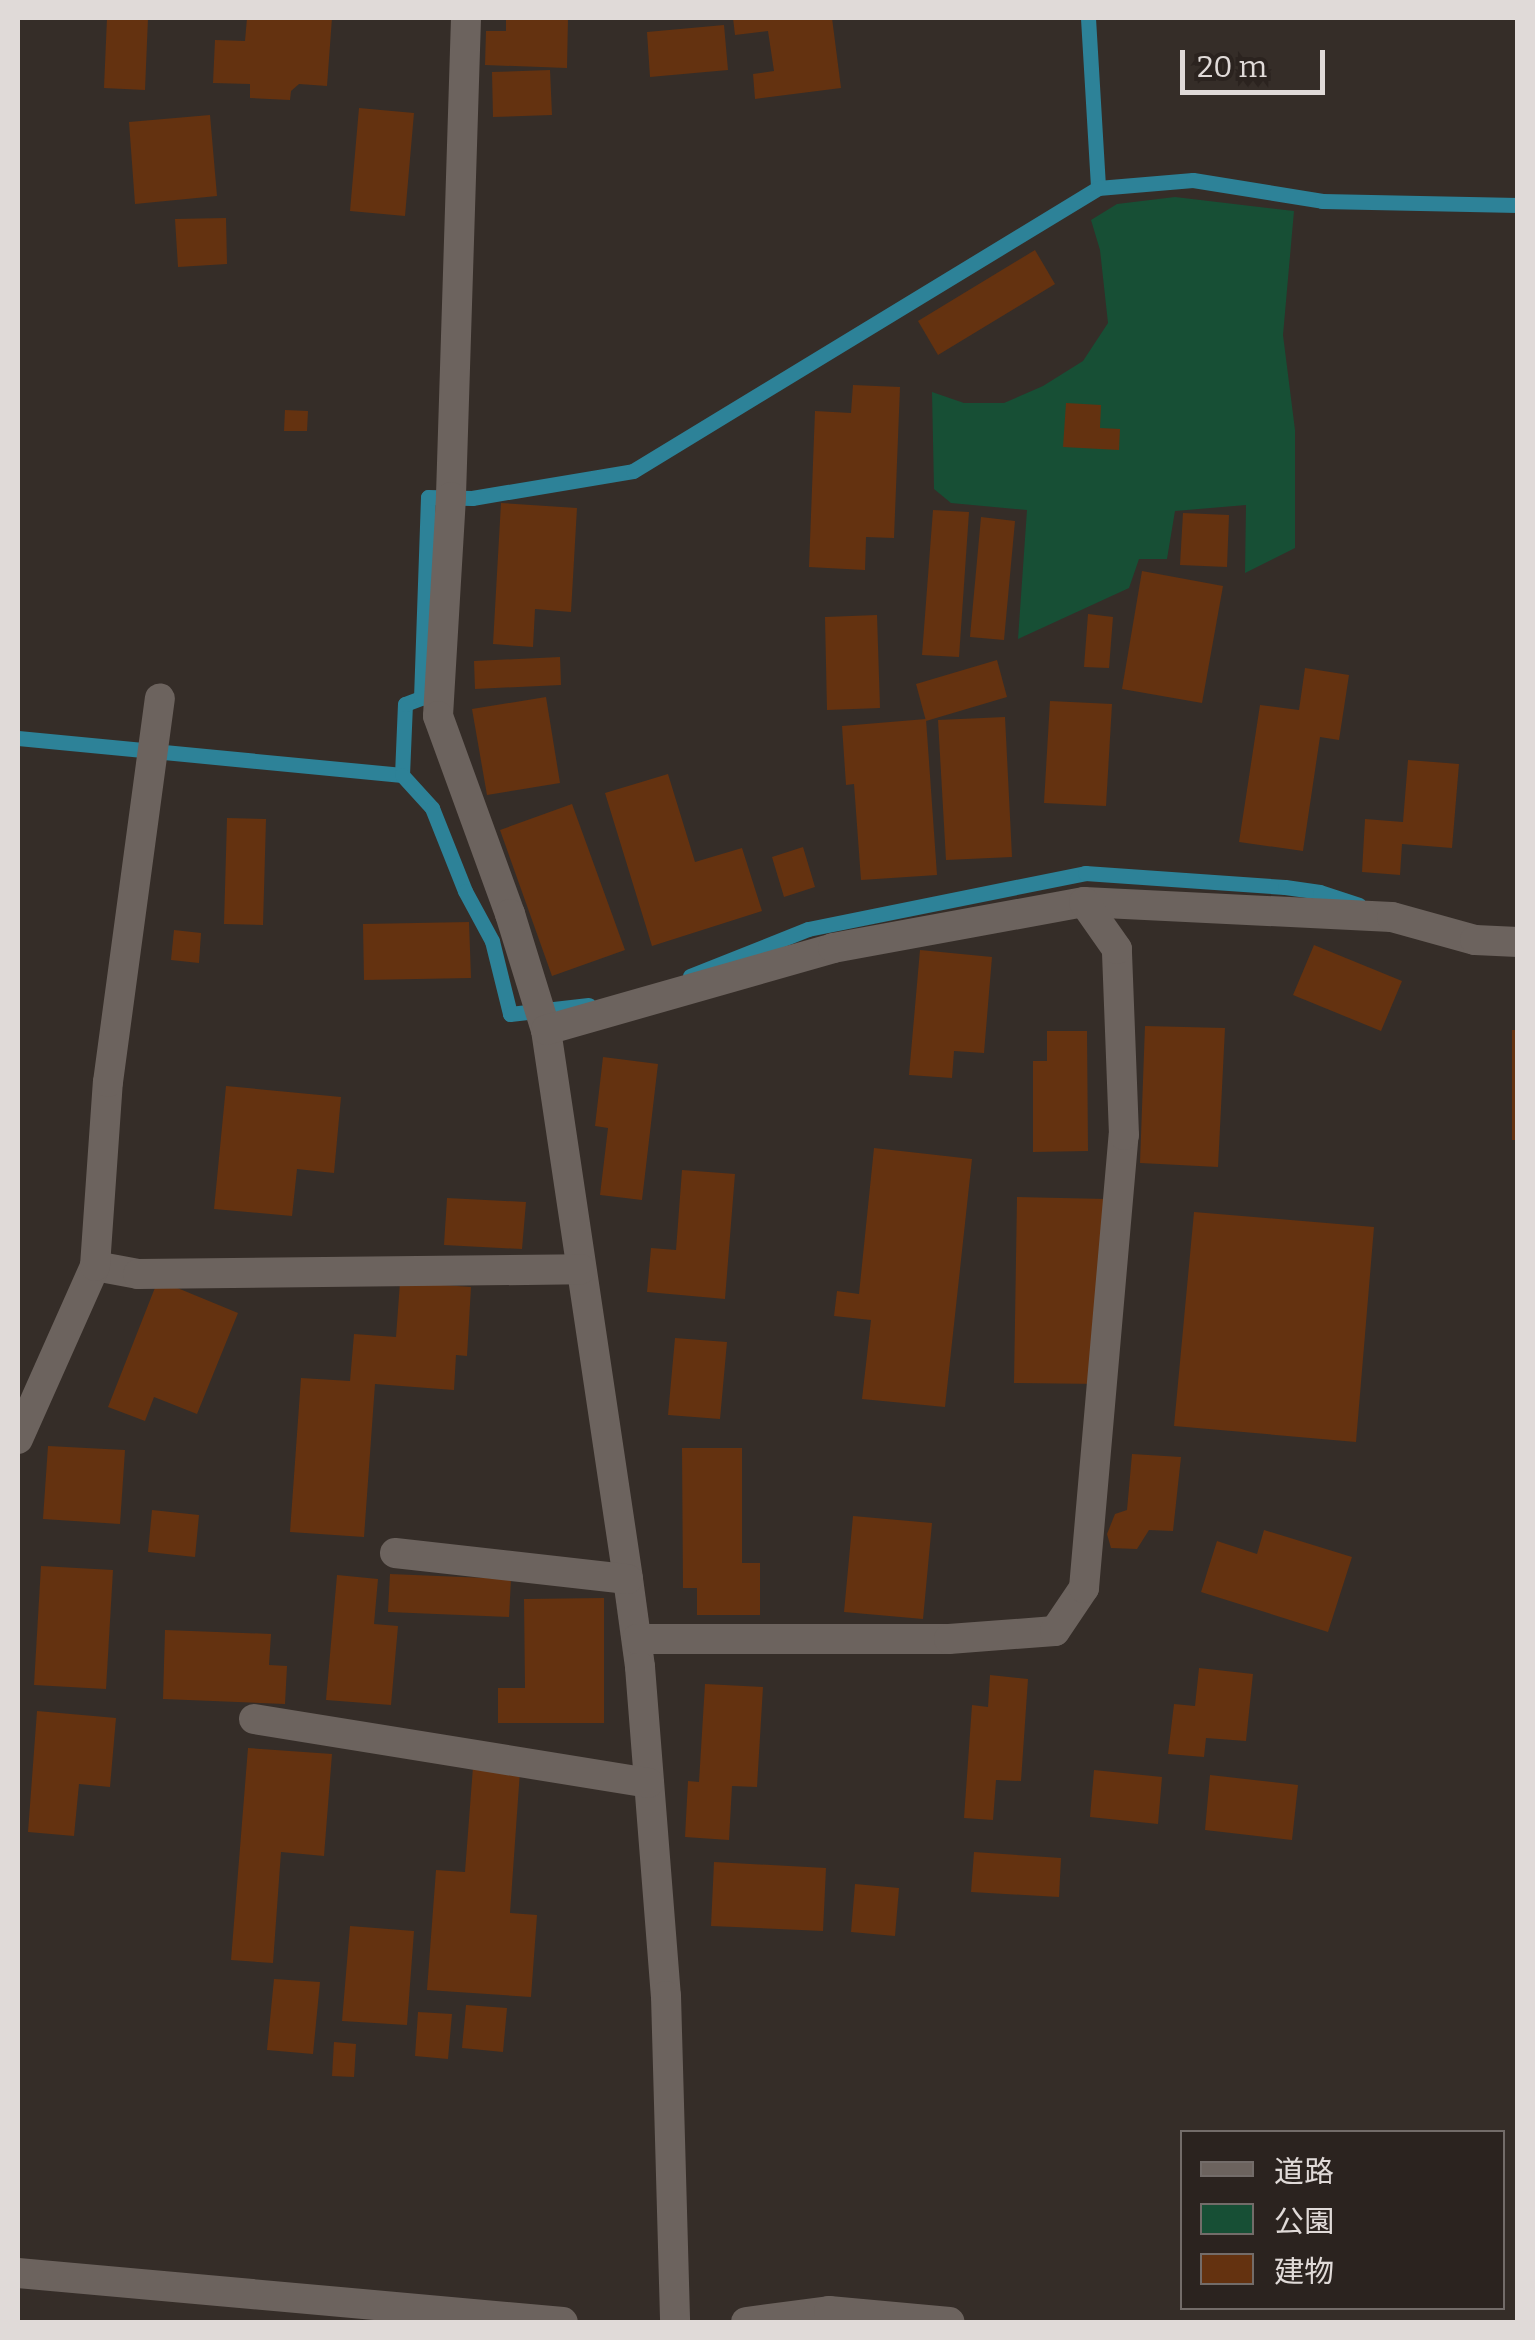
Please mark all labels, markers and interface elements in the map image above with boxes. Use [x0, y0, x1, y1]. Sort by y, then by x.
scale bar [1185, 30, 1330, 92]
text: 20 m [1197, 49, 1267, 85]
legend [1180, 2130, 1505, 2310]
text: 道路 [1274, 2154, 1334, 2190]
text: 公園 [1274, 2204, 1334, 2240]
text: 建物 [1274, 2254, 1334, 2290]

